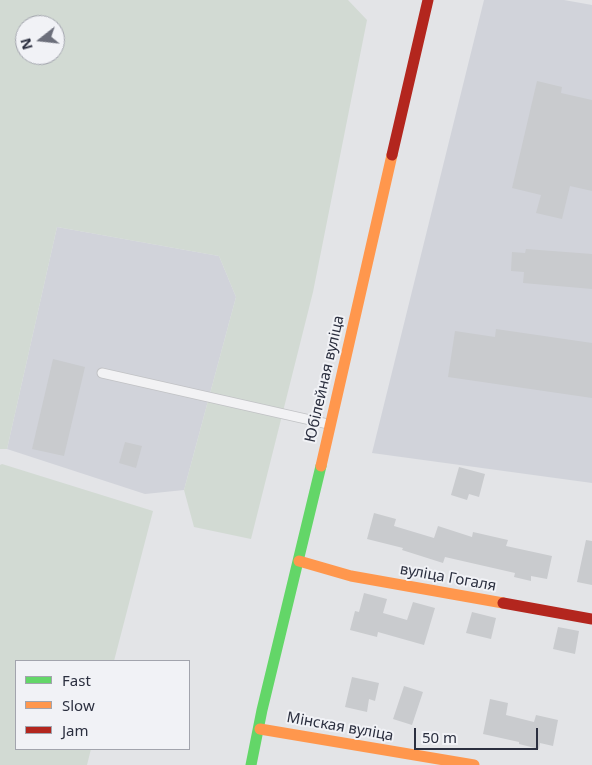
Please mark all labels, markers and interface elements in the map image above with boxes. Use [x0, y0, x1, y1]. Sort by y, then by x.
north arrow [15, 15, 65, 65]
text: N [15, 36, 37, 52]
street label: Юбілейная вуліца [302, 314, 348, 444]
street label: вуліца Гогаля [398, 561, 498, 595]
legend [15, 660, 190, 750]
text: Fast [62, 670, 91, 690]
text: Slow [62, 695, 95, 715]
street label: Мінская вуліца [285, 709, 395, 745]
scale bar [417, 718, 541, 750]
text: Jam [62, 720, 89, 740]
text: 50 m [422, 727, 457, 747]

